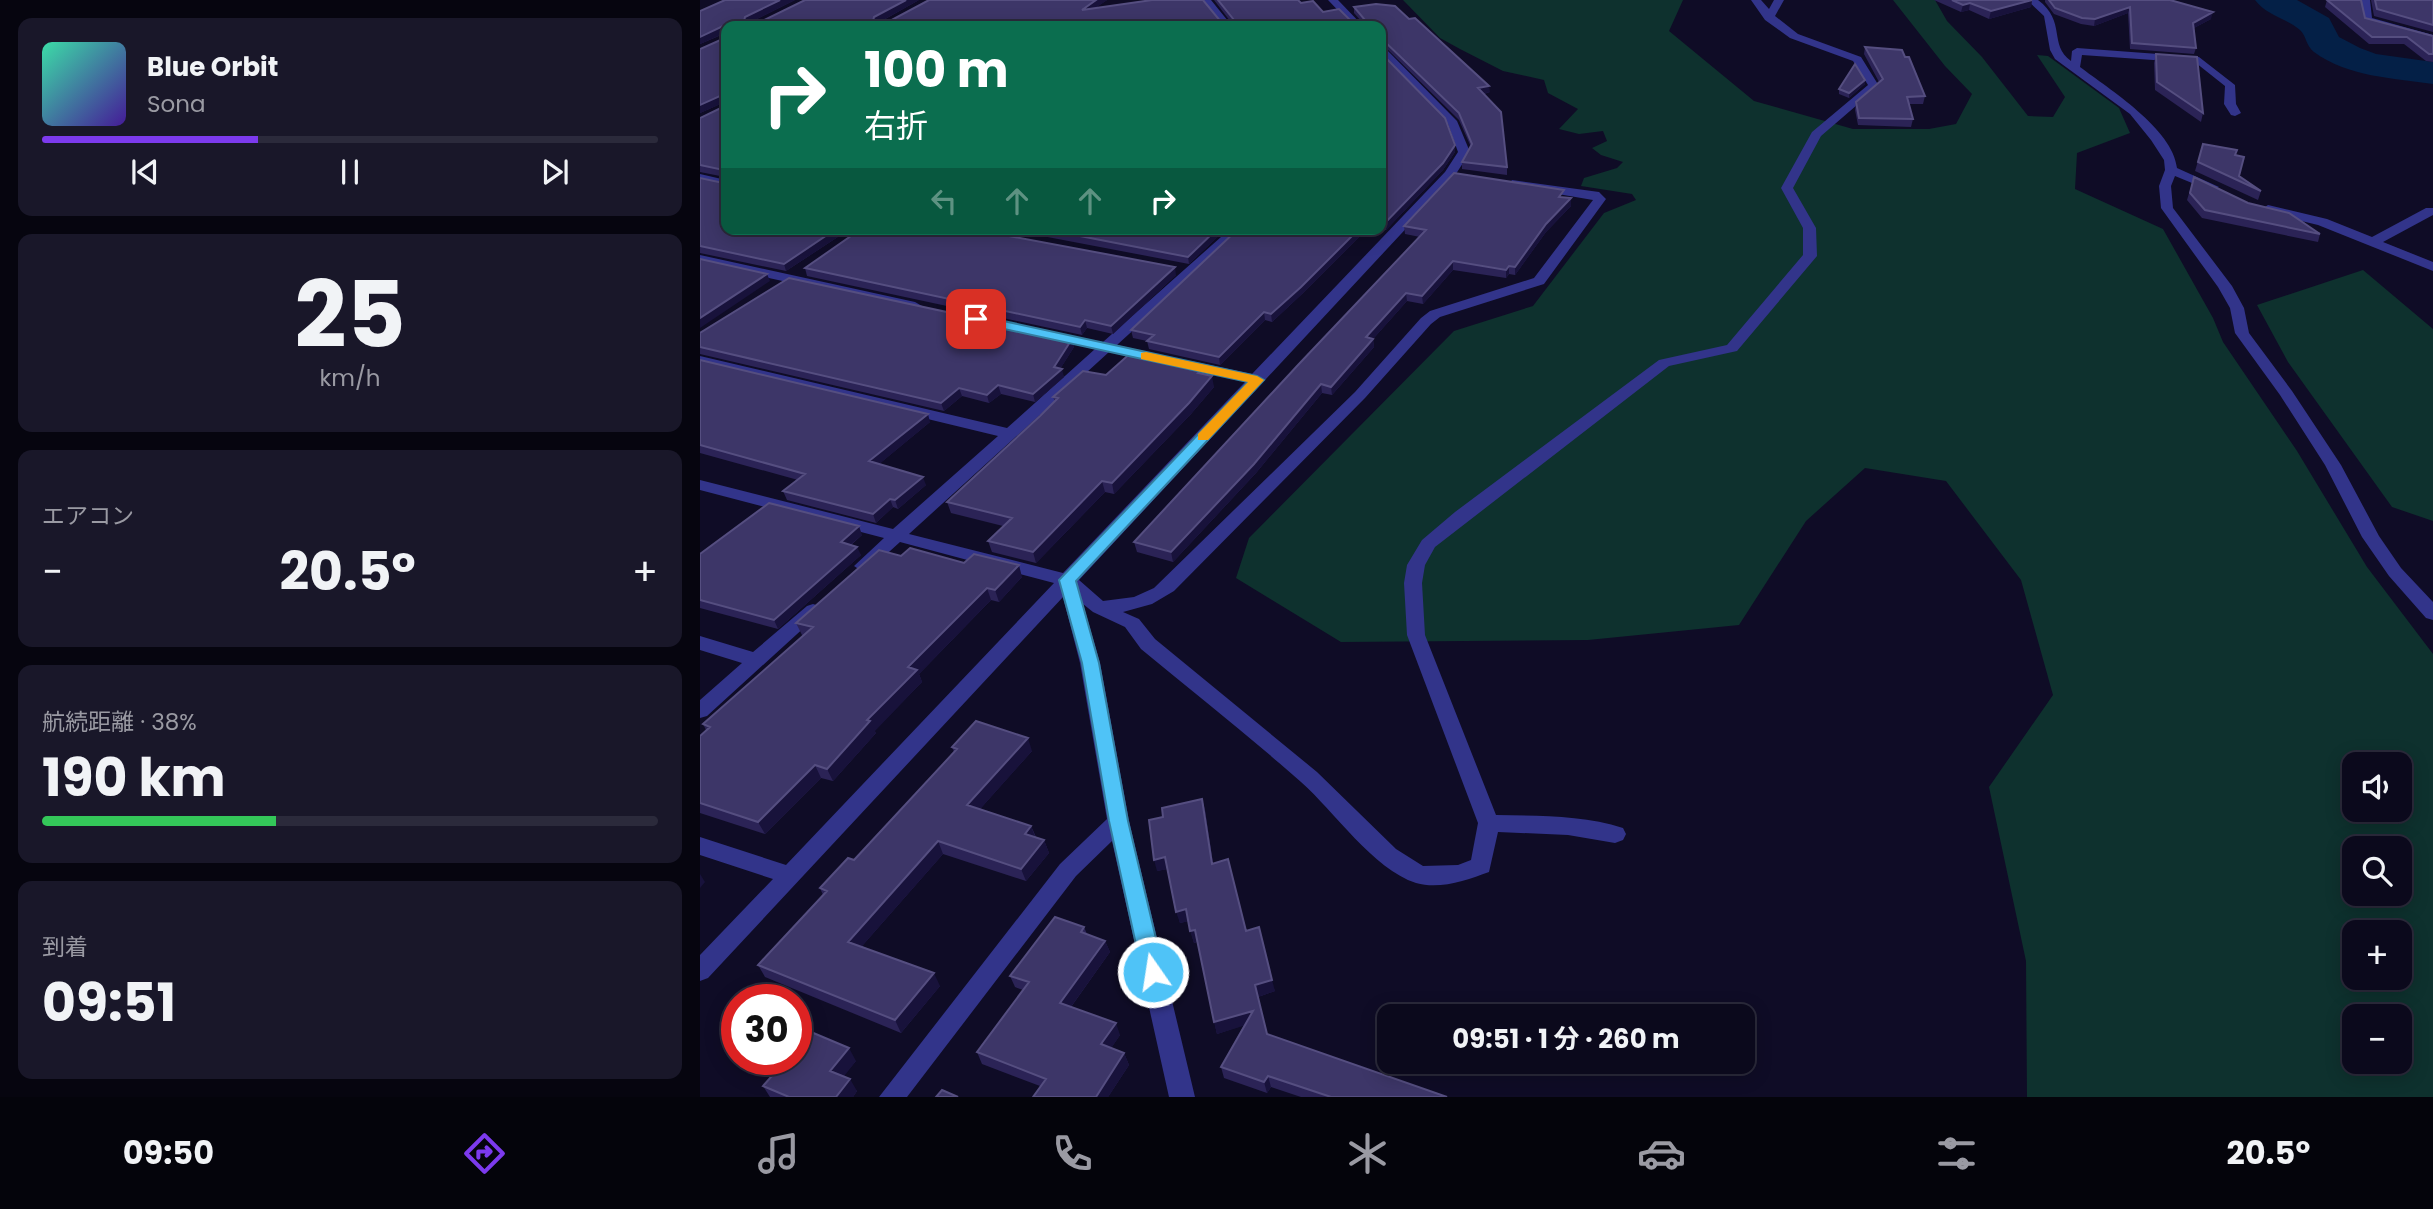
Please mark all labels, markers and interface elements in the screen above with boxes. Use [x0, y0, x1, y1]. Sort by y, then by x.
text: 100 m [864, 36, 1009, 104]
text: Blue Orbit [147, 49, 278, 85]
icon: right [749, 49, 840, 140]
text: Sona [147, 88, 206, 120]
text: 右折 [864, 103, 928, 148]
icon: previous [126, 153, 164, 191]
icon: pause [331, 153, 369, 191]
icon: next [536, 153, 574, 191]
icon: left [925, 182, 963, 220]
icon: ahead [998, 182, 1036, 220]
icon: ahead [1071, 182, 1109, 220]
icon: right [1144, 182, 1182, 220]
text: 25 [294, 251, 406, 379]
pin [946, 289, 1006, 349]
icon: arrive [957, 300, 995, 338]
text: km/h [319, 362, 381, 394]
text: エアコン [42, 500, 134, 532]
text: 20.5° [279, 535, 416, 608]
text: − [42, 545, 63, 598]
text: + [632, 545, 658, 598]
text: 航続距離 · 38% [42, 706, 197, 738]
text: 190 km [42, 741, 226, 814]
map controls [2342, 752, 2412, 1074]
button: sound [2342, 752, 2412, 822]
button: search [2342, 836, 2412, 906]
button: + [2342, 920, 2412, 990]
text: 到着 [42, 931, 88, 963]
position arrow [1116, 935, 1190, 1009]
text: 09:51 [42, 966, 176, 1039]
speed limit sign: 30 [721, 984, 812, 1075]
button: − [2342, 1004, 2412, 1074]
text: 09:51 · 1 分 · 260 m [1452, 1021, 1680, 1057]
icon: directions [460, 1129, 509, 1178]
icon: music [754, 1129, 803, 1178]
icon: phone [1048, 1129, 1097, 1178]
icon: climate [1343, 1129, 1392, 1178]
icon: car [1637, 1129, 1686, 1178]
icon: filters [1932, 1129, 1981, 1178]
text: 09:50 [123, 1130, 214, 1175]
text: 20.5° [2226, 1130, 2310, 1175]

